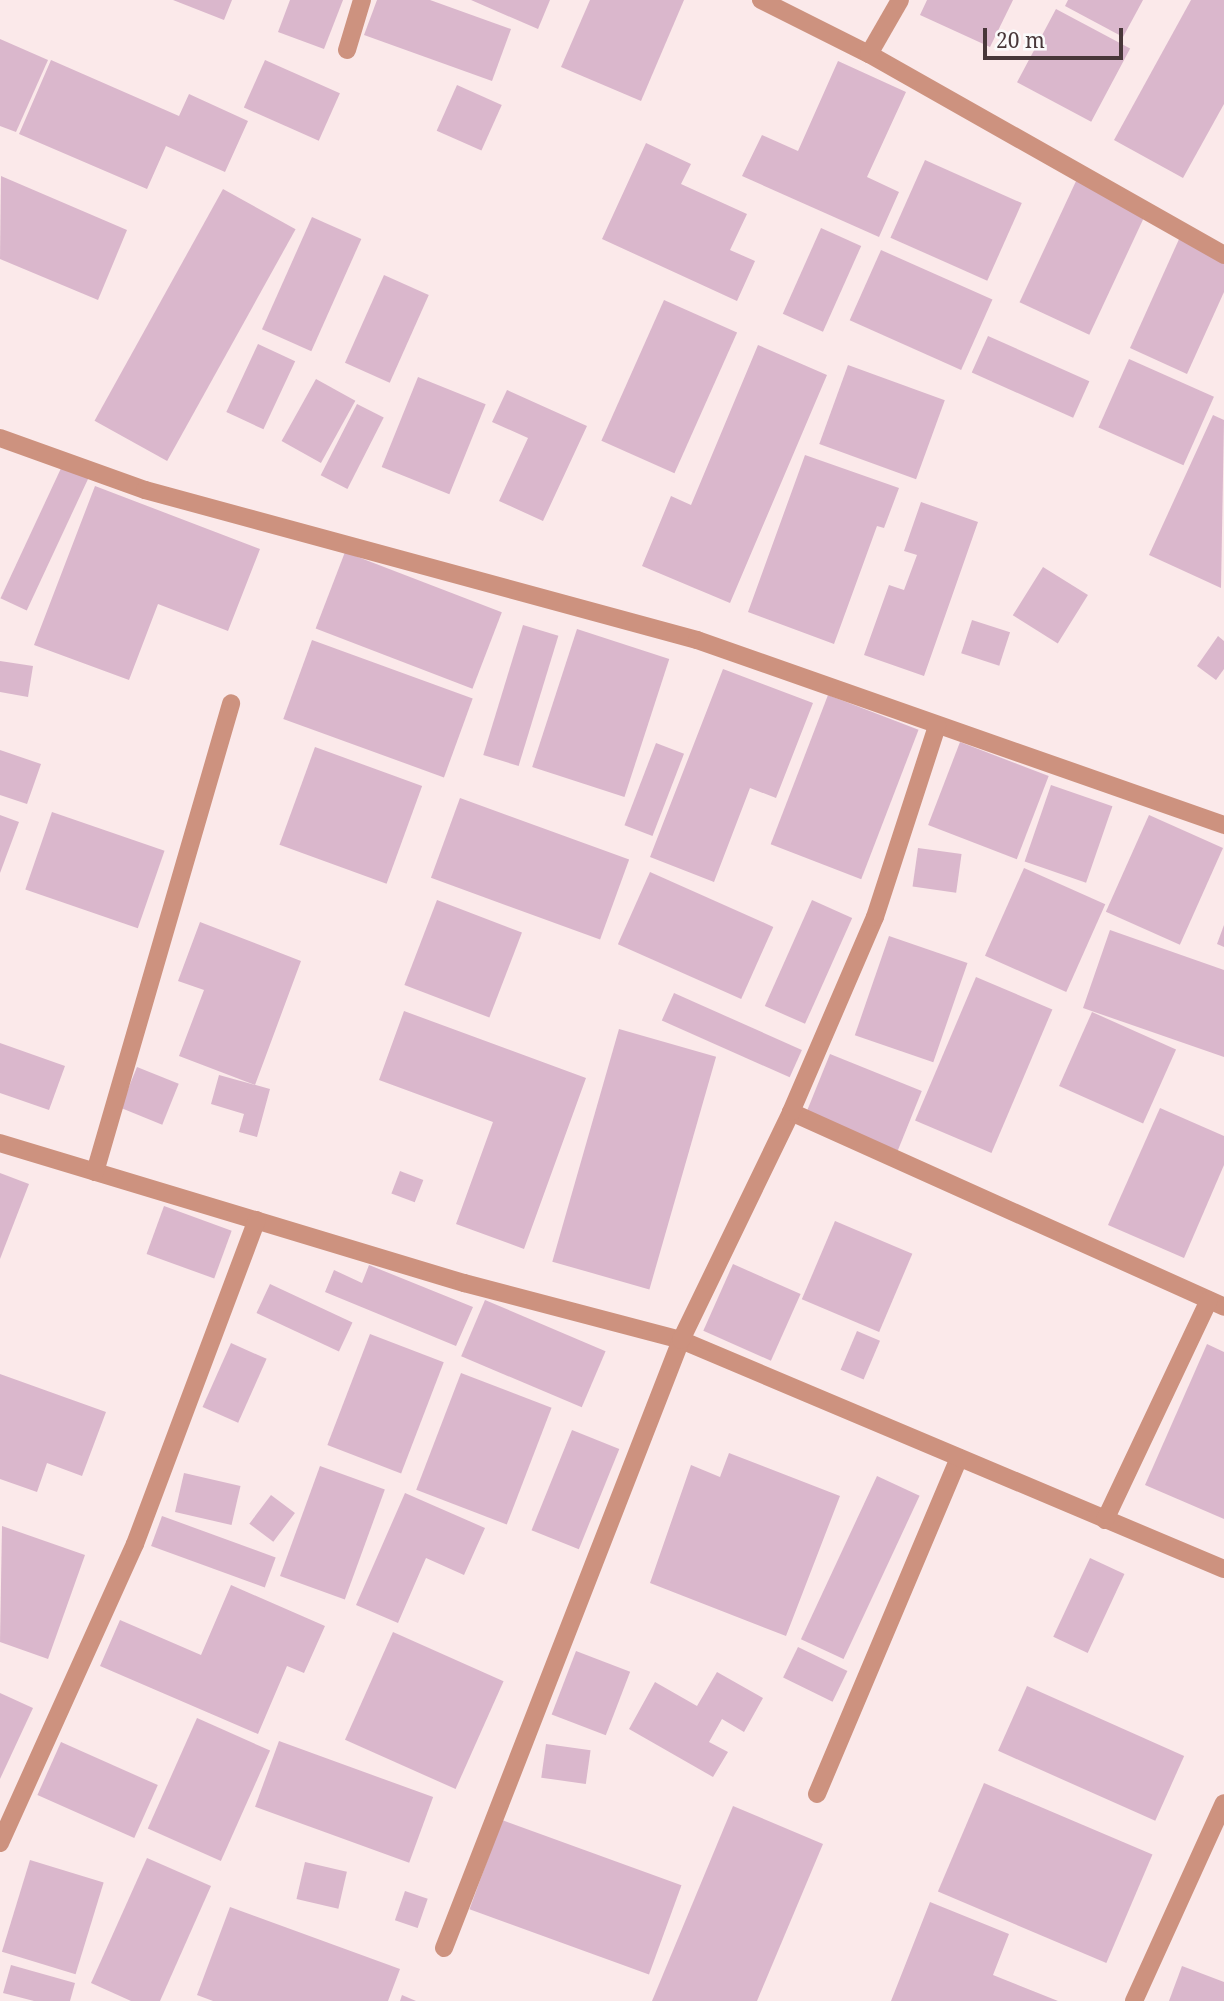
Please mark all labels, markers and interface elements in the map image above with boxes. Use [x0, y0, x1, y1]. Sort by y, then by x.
scale bar [986, 14, 1126, 58]
text: 20 m [996, 26, 1045, 54]

